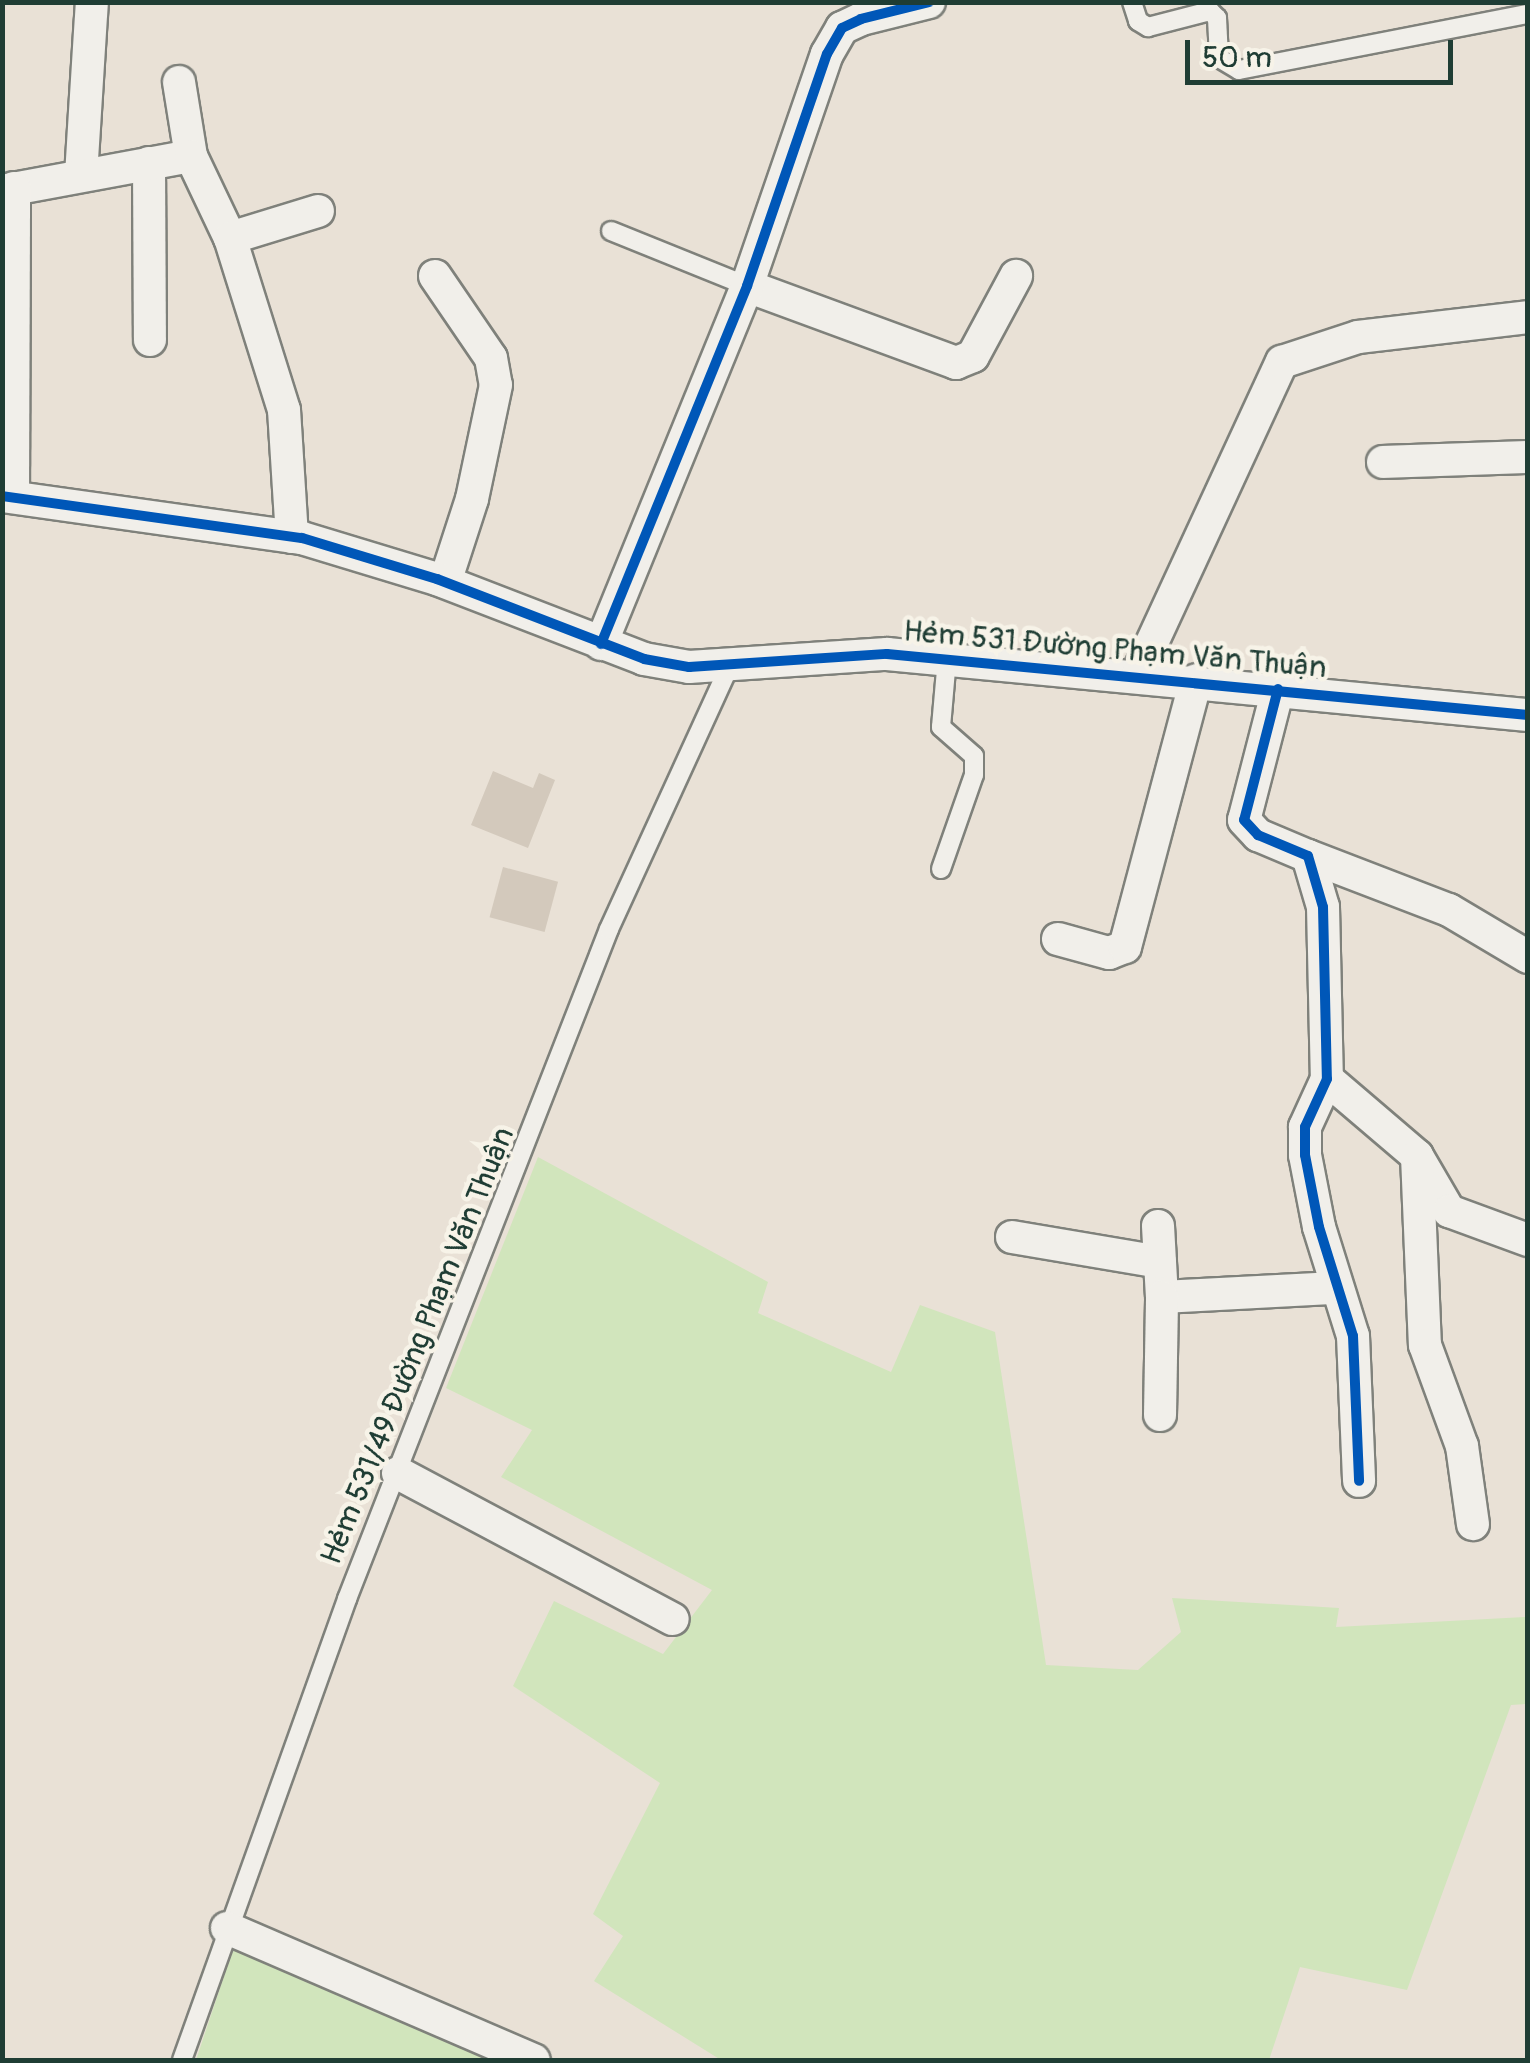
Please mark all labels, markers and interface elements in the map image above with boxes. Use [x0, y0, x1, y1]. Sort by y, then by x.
scale bar [1190, 20, 1458, 82]
text: 50 m [1202, 39, 1272, 76]
street label: Hẻm 531 Đường Phạm Văn Thuận [902, 614, 1328, 686]
street label: Hẻm 531/49 Đường Phạm Văn Thuận [314, 1122, 522, 1570]

